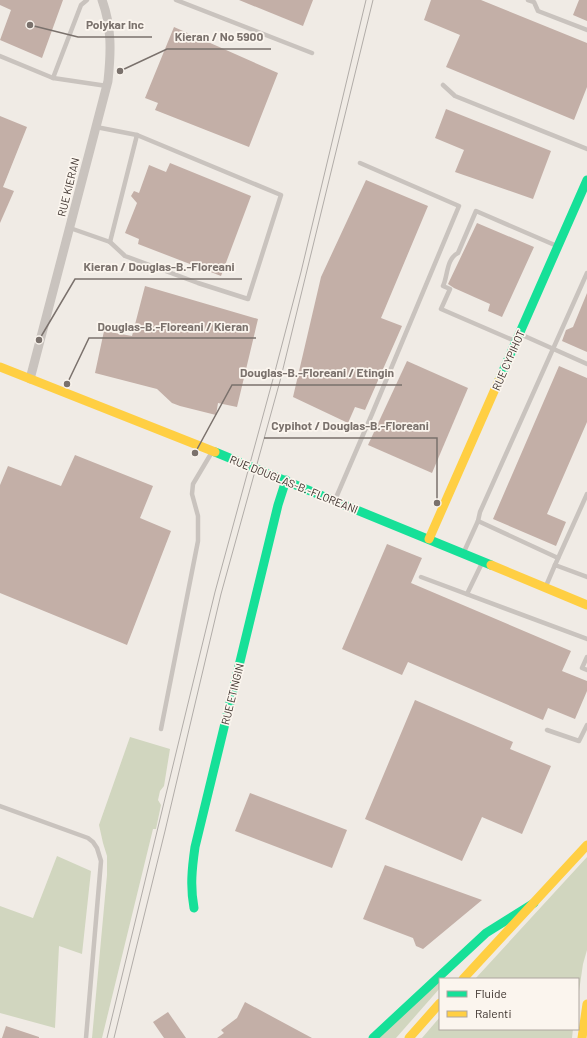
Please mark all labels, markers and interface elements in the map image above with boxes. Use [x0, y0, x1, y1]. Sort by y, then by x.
callout: Polykar Inc [78, 13, 152, 37]
text: Polykar Inc [86, 17, 145, 31]
callout: Kieran / No 5900 [167, 25, 271, 49]
text: Kieran / No 5900 [175, 29, 263, 43]
street label: RUE KIERAN [54, 156, 82, 218]
callout: Kieran / Douglas-B.-Floreani [75, 255, 242, 279]
text: Kieran / Douglas-B.-Floreani [83, 259, 235, 273]
callout: Douglas-B.-Floreani / Kieran [89, 314, 256, 338]
text: Douglas-B.-Floreani / Kieran [97, 319, 249, 333]
street label: RUE CYPIHOT [489, 328, 527, 392]
callout: Douglas-B.-Floreani / Etingin [232, 361, 402, 385]
text: Douglas-B.-Floreani / Etingin [240, 365, 394, 379]
callout: Cypihot / Douglas-B.-Floreani [264, 414, 437, 438]
text: Cypihot / Douglas-B.-Floreani [271, 418, 429, 432]
street label: RUE DOUGLAS-B.-FLOREANI [228, 452, 360, 516]
street label: RUE ETINGIN [218, 662, 246, 726]
legend [439, 978, 579, 1030]
text: Fluide [475, 986, 507, 1000]
text: Ralenti [475, 1006, 512, 1020]

